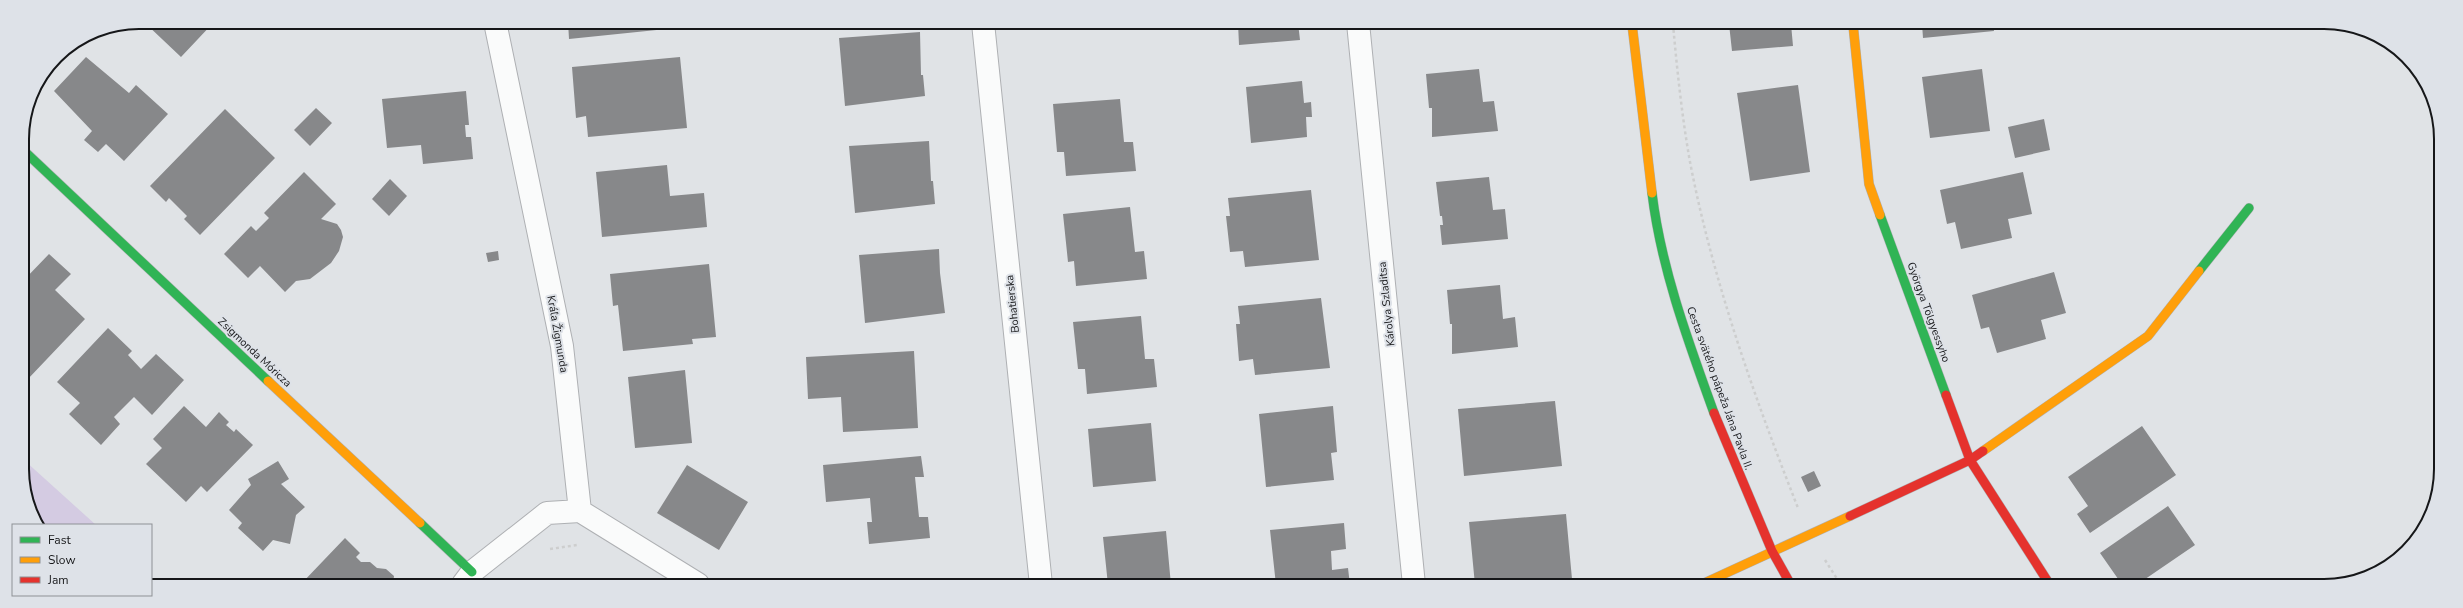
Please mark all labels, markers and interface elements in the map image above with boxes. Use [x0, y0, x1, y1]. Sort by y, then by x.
street label: Györgya Tölgyessyho [1903, 260, 1954, 364]
street label: Károlya Szladitsa [1375, 261, 1398, 347]
street label: Bohatierska [1002, 274, 1023, 334]
street label: Kráľa Žigmunda [543, 294, 573, 374]
street label: Cesta svätého pápeža Jána Pavla II. [1683, 304, 1756, 472]
street label: Zsigmonda Móricza [215, 314, 295, 391]
legend [12, 524, 152, 596]
text: Fast [48, 532, 71, 548]
text: Slow [48, 552, 76, 568]
text: Jam [47, 572, 69, 588]

